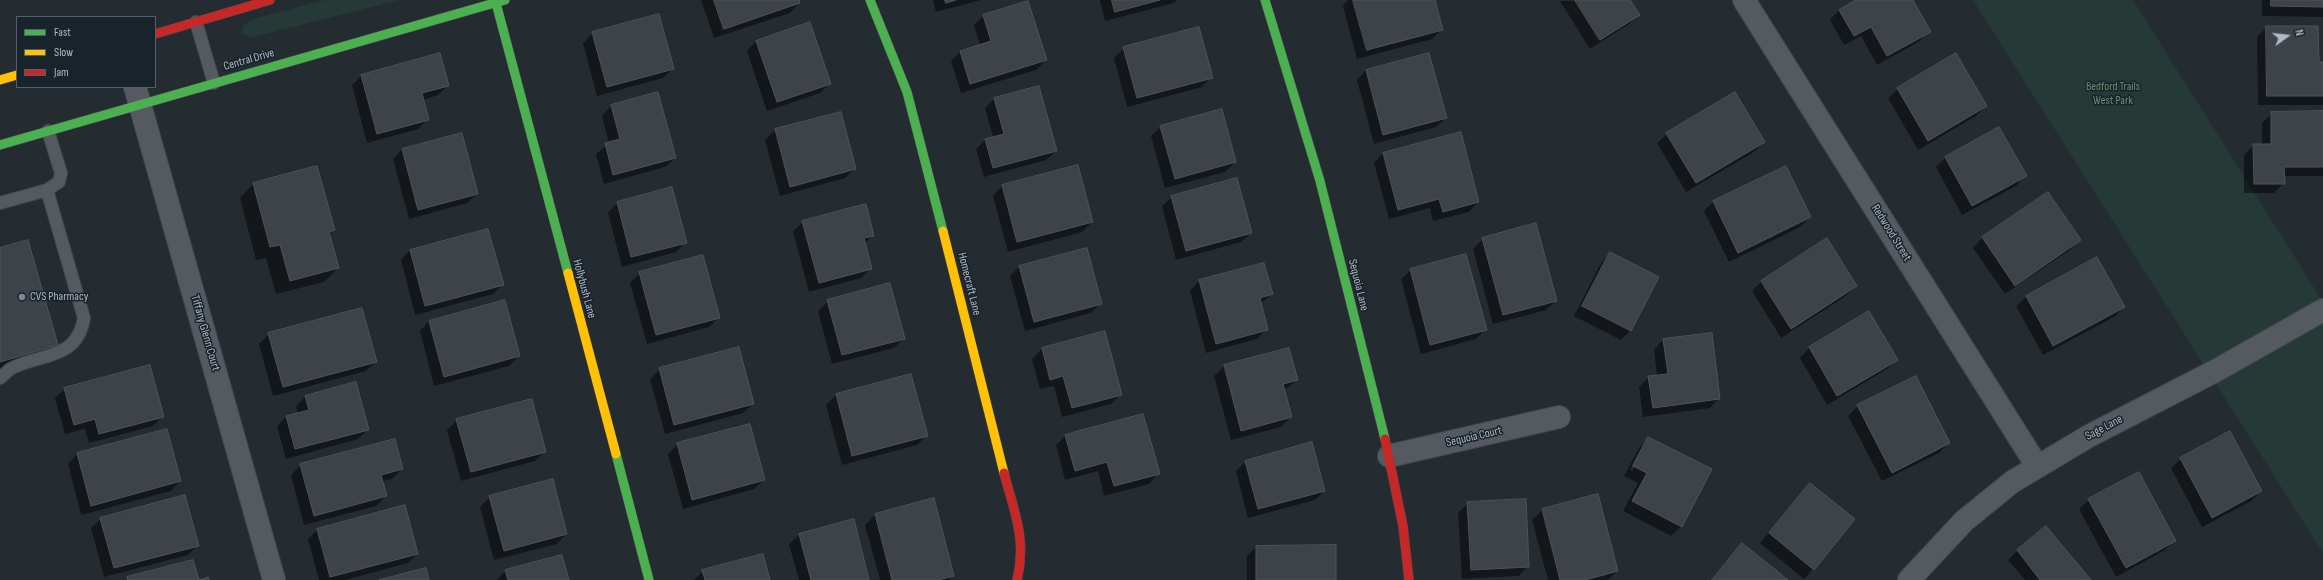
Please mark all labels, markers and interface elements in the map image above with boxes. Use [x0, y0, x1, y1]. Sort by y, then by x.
legend [16, 16, 156, 88]
north arrow [2267, 16, 2307, 56]
text: Fast [54, 25, 71, 40]
text: N [2292, 28, 2306, 37]
text: Slow [54, 45, 73, 60]
street label: Central Drive [222, 46, 276, 74]
text: Jam [54, 65, 69, 80]
park label: Bedford Trails West Park [2086, 80, 2140, 108]
street label: Redwood Street [1868, 202, 1914, 264]
street label: Homecraft Lane [954, 251, 984, 317]
street label: Hollybush Lane [569, 258, 599, 320]
street label: Sequoia Lane [1345, 258, 1371, 312]
place label: CVS Pharmacy [30, 290, 88, 304]
marker: CVS Pharmacy [17, 292, 27, 302]
street label: Tiffany Glenn Court [187, 293, 223, 373]
street label: Sage Lane [2083, 412, 2125, 444]
street label: Sequoia Court [1445, 424, 1503, 450]

